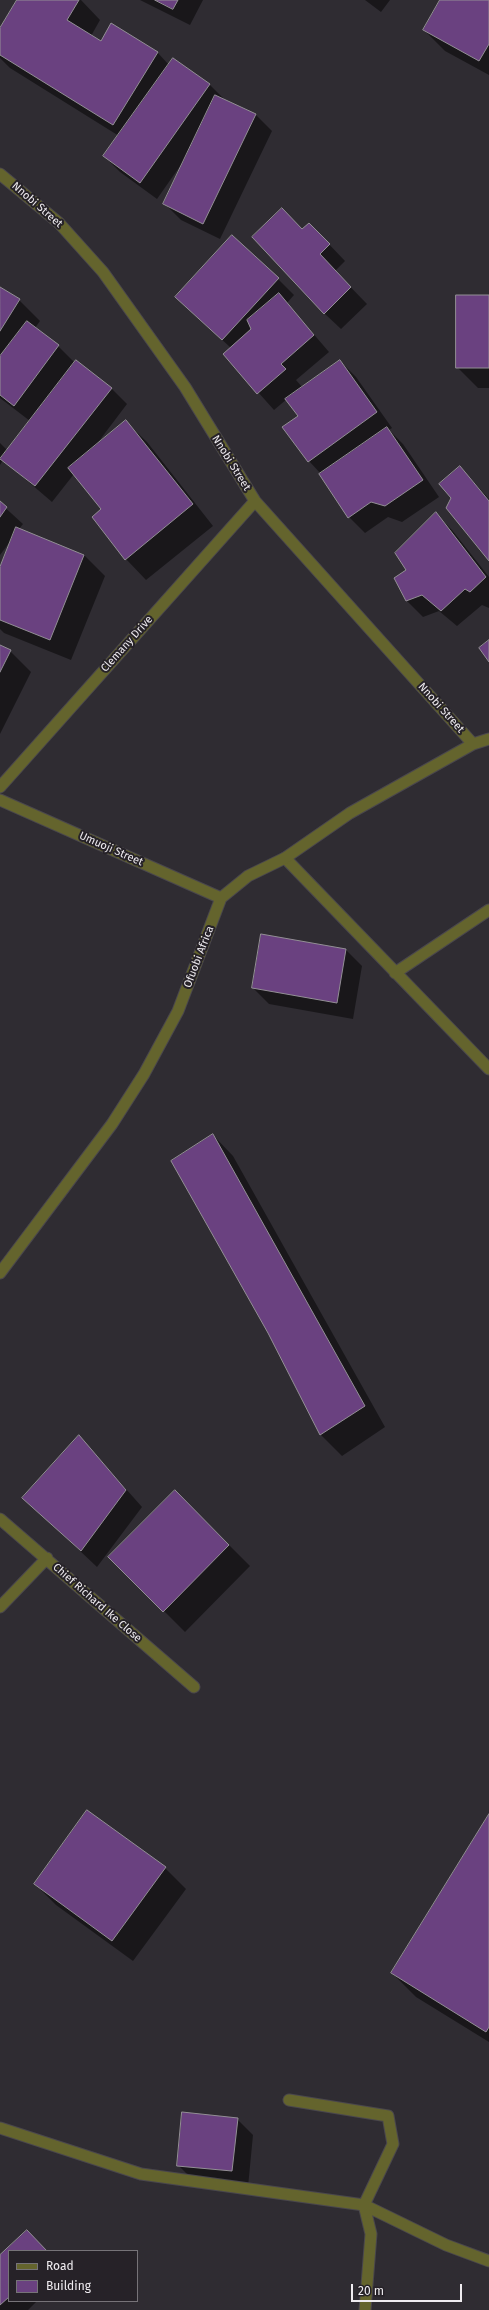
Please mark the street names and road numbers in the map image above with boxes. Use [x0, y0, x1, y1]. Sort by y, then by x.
street label: Nnobi Street [9, 179, 65, 231]
street label: Nnobi Street [209, 433, 253, 493]
street label: Clemany Drive [98, 613, 156, 675]
street label: Nnobi Street [415, 680, 467, 736]
street label: Umuoji Street [77, 829, 145, 869]
street label: Ofuobi Africa [181, 924, 217, 990]
street label: Chief Richard Ike Close [50, 1561, 144, 1645]

